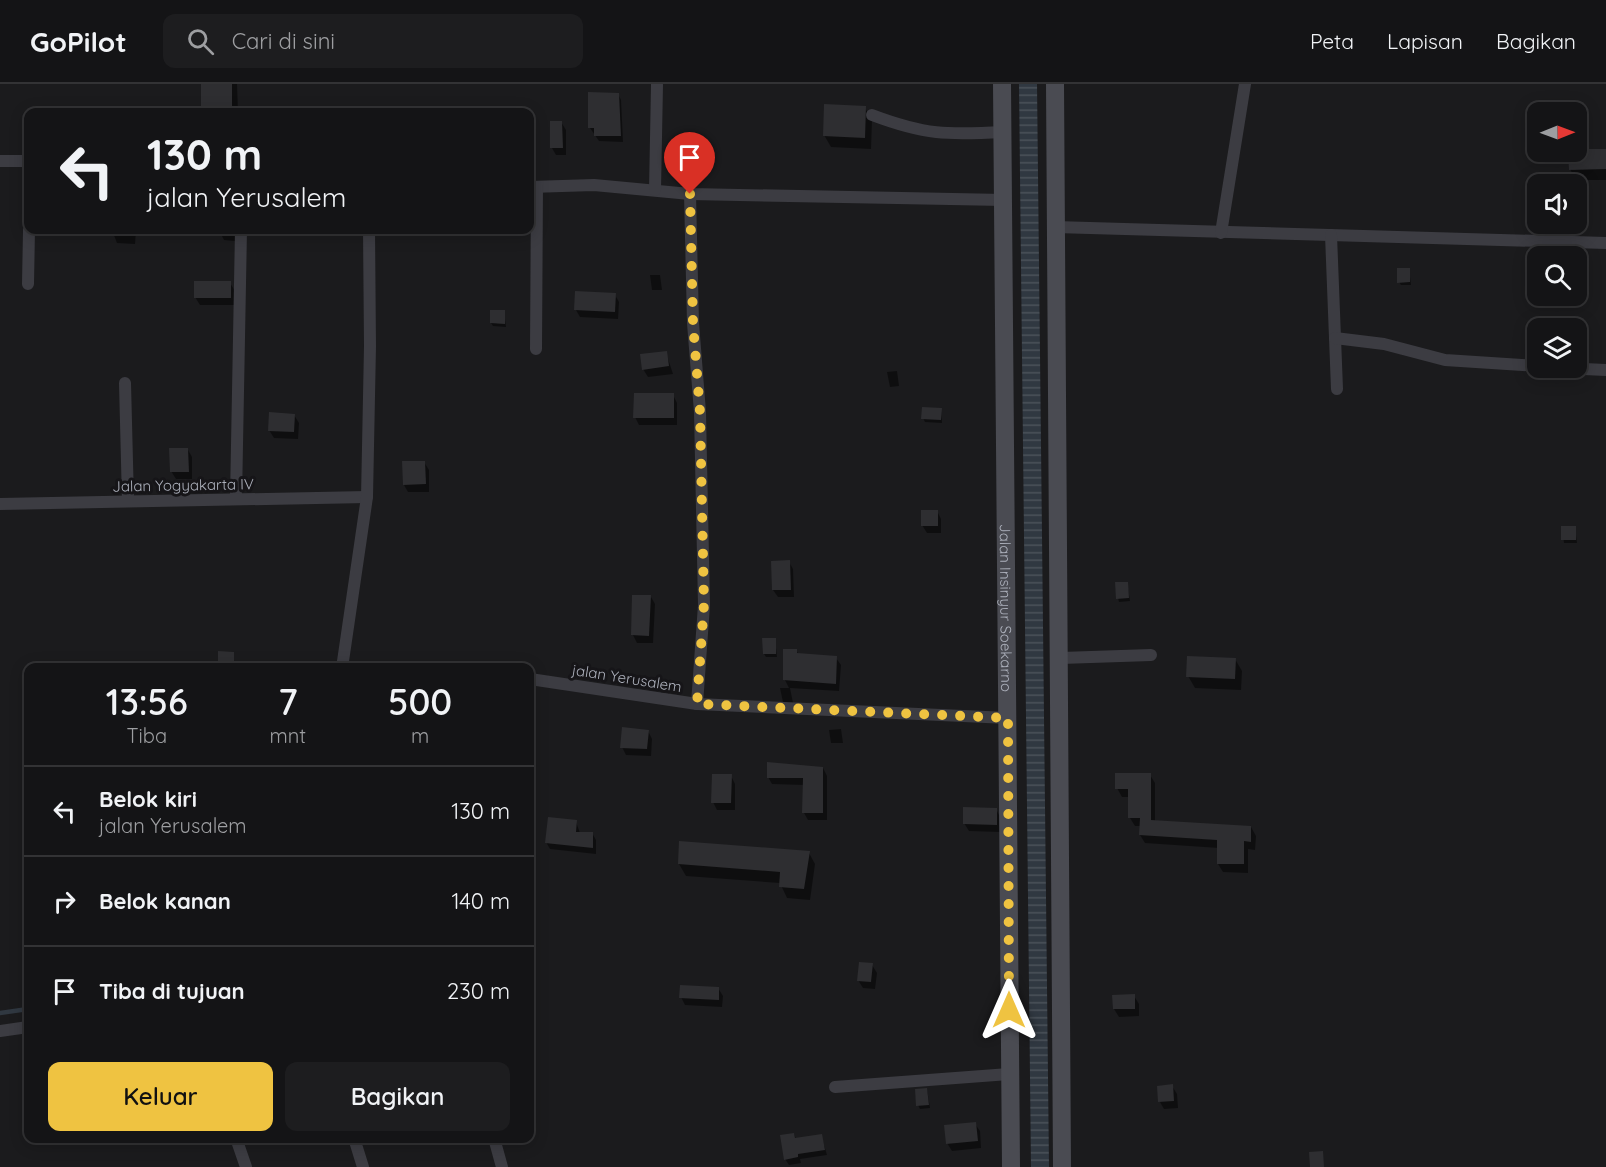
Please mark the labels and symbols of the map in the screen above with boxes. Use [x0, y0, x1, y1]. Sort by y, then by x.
north arrow [1527, 102, 1587, 162]
pin [664, 132, 715, 194]
street label: Jalan Yogyakarta IV [112, 474, 254, 496]
street label: Jalan Insinyur Soekarno [996, 524, 1017, 692]
street label: jalan Yerusalem [570, 660, 683, 696]
position arrow [977, 978, 1041, 1042]

